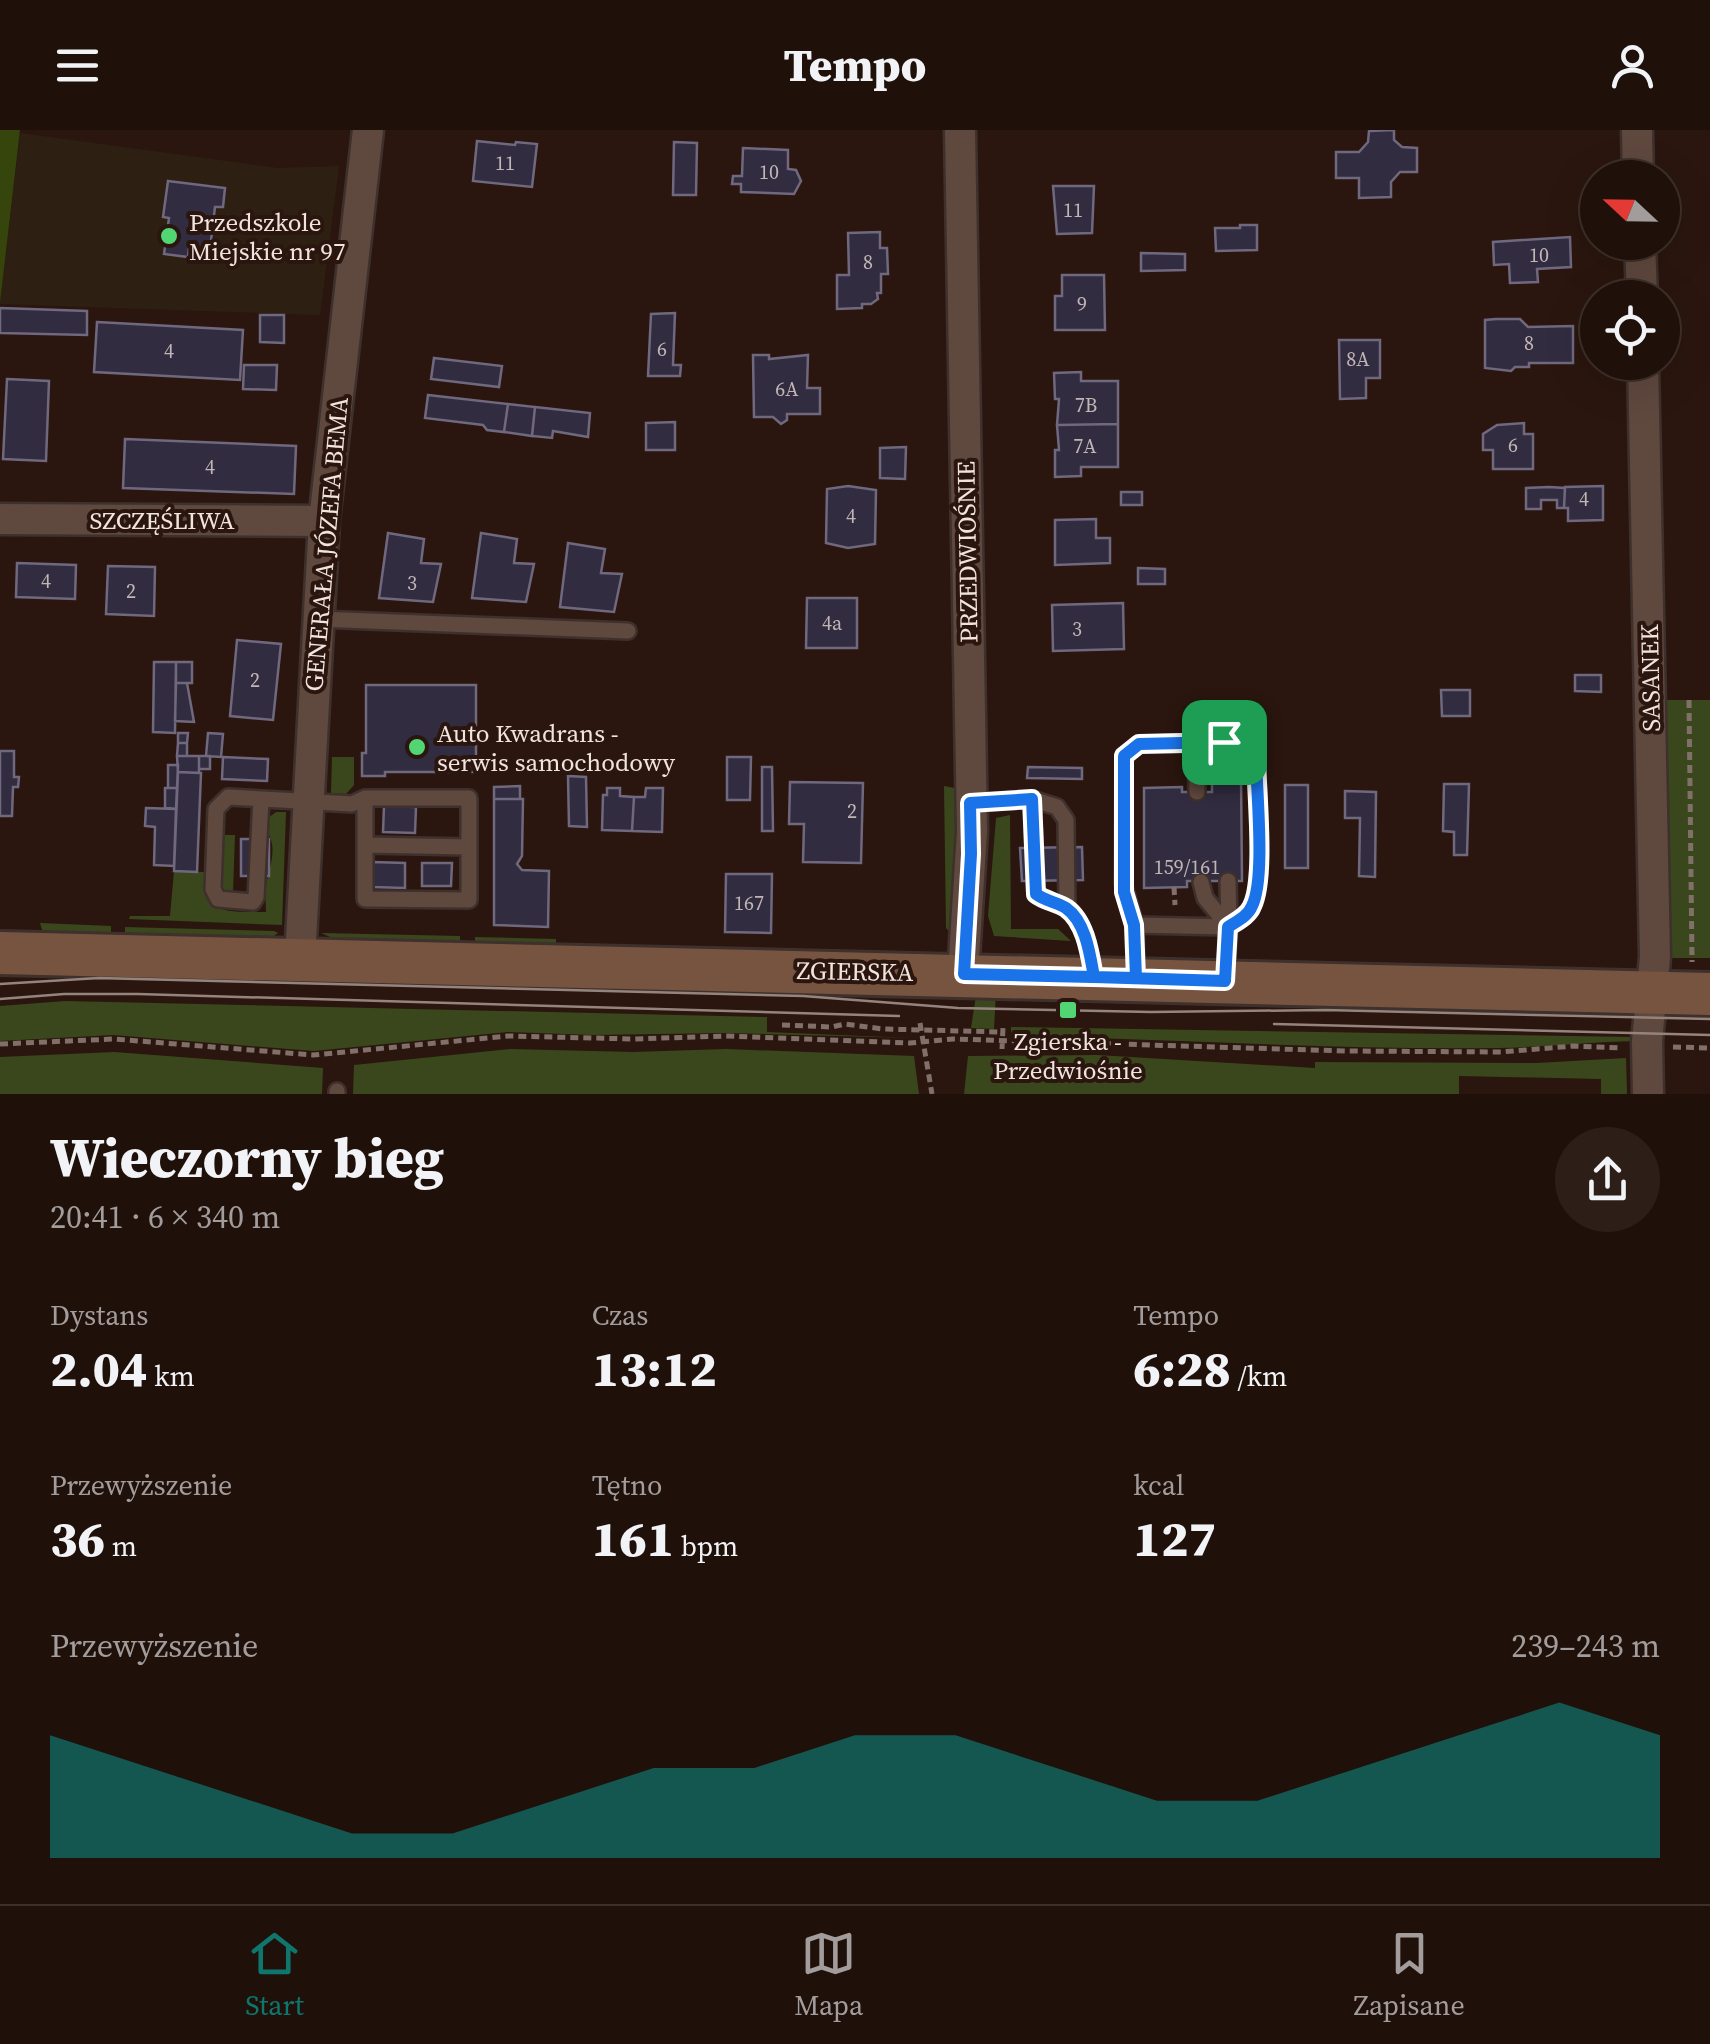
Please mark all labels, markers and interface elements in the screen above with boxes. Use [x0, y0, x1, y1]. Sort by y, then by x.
text: Tempo [784, 34, 926, 96]
icon: menu [50, 38, 105, 93]
icon: person [1605, 38, 1660, 93]
house number: 11 [495, 149, 515, 177]
house number: 10 [759, 158, 779, 186]
north arrow [1580, 160, 1680, 260]
map controls [1580, 160, 1680, 380]
house number: 11 [1063, 196, 1083, 224]
place label: Przedszkole Miejskie nr 97 [189, 205, 346, 268]
marker: Przedszkole Miejskie nr 97 [158, 225, 180, 247]
house number: 10 [1529, 241, 1549, 269]
house number: 8 [863, 248, 873, 276]
button: locate [1580, 280, 1680, 380]
house number: 9 [1077, 290, 1087, 318]
house number: 8 [1524, 329, 1534, 357]
house number: 6 [657, 335, 667, 363]
house number: 4 [164, 337, 174, 365]
house number: 8A [1346, 345, 1370, 373]
house number: 6A [775, 375, 799, 403]
house number: 7B [1075, 391, 1097, 419]
street label: GENERAŁA JÓZEFA BEMA [296, 395, 356, 693]
house number: 6 [1508, 431, 1518, 459]
house number: 7A [1073, 432, 1097, 460]
house number: 4 [205, 453, 215, 481]
street label: PRZEDWIOŚNIE [948, 461, 986, 643]
house number: 4 [1579, 485, 1589, 513]
house number: 4 [846, 502, 856, 530]
street label: SZCZĘŚLIWA [89, 503, 235, 537]
house number: 4 [41, 567, 51, 595]
house number: 3 [407, 569, 417, 597]
house number: 2 [126, 577, 136, 605]
house number: 4a [822, 609, 843, 637]
house number: 3 [1072, 615, 1082, 643]
street label: SASANEK [1632, 624, 1668, 732]
house number: 2 [250, 666, 260, 694]
pin [1182, 700, 1267, 785]
icon: arrive [1197, 715, 1252, 770]
place label: Auto Kwadrans - serwis samochodowy [437, 716, 675, 779]
marker: Auto Kwadrans - serwis samochodowy [406, 736, 428, 758]
house number: 2 [847, 797, 857, 825]
house number: 159/161 [1154, 853, 1220, 881]
house number: 167 [734, 889, 764, 917]
street label: ZGIERSKA [796, 953, 914, 989]
marker: Zgierska - Przedwiośnie [1057, 999, 1079, 1021]
place label: Zgierska - Przedwiośnie [993, 1024, 1143, 1087]
text: Wieczorny bieg [50, 1120, 444, 1195]
button: share [1555, 1127, 1660, 1232]
text: 20:41 · 6 × 340 m [50, 1195, 280, 1239]
text: Dystans [50, 1296, 148, 1334]
text: Czas [592, 1296, 649, 1334]
text: Tempo [1133, 1296, 1219, 1334]
text: 2.04 [50, 1334, 148, 1403]
text: 13:12 [592, 1334, 717, 1403]
text: 6:28 [1133, 1334, 1231, 1403]
text: km [148, 1357, 195, 1395]
text: /km [1231, 1357, 1287, 1395]
text: Przewyższenie [50, 1466, 232, 1504]
text: Tętno [592, 1466, 662, 1504]
text: kcal [1133, 1466, 1184, 1504]
text: 36 [50, 1504, 105, 1573]
text: 161 [592, 1504, 674, 1573]
text: 127 [1133, 1504, 1216, 1573]
text: m [105, 1527, 137, 1565]
text: bpm [674, 1527, 738, 1565]
text: Przewyższenie [50, 1624, 258, 1668]
text: 239–243 m [1511, 1624, 1660, 1668]
tab: Start [245, 1926, 304, 2024]
tab: Mapa [794, 1926, 863, 2024]
tab: Zapisane [1354, 1926, 1465, 2024]

